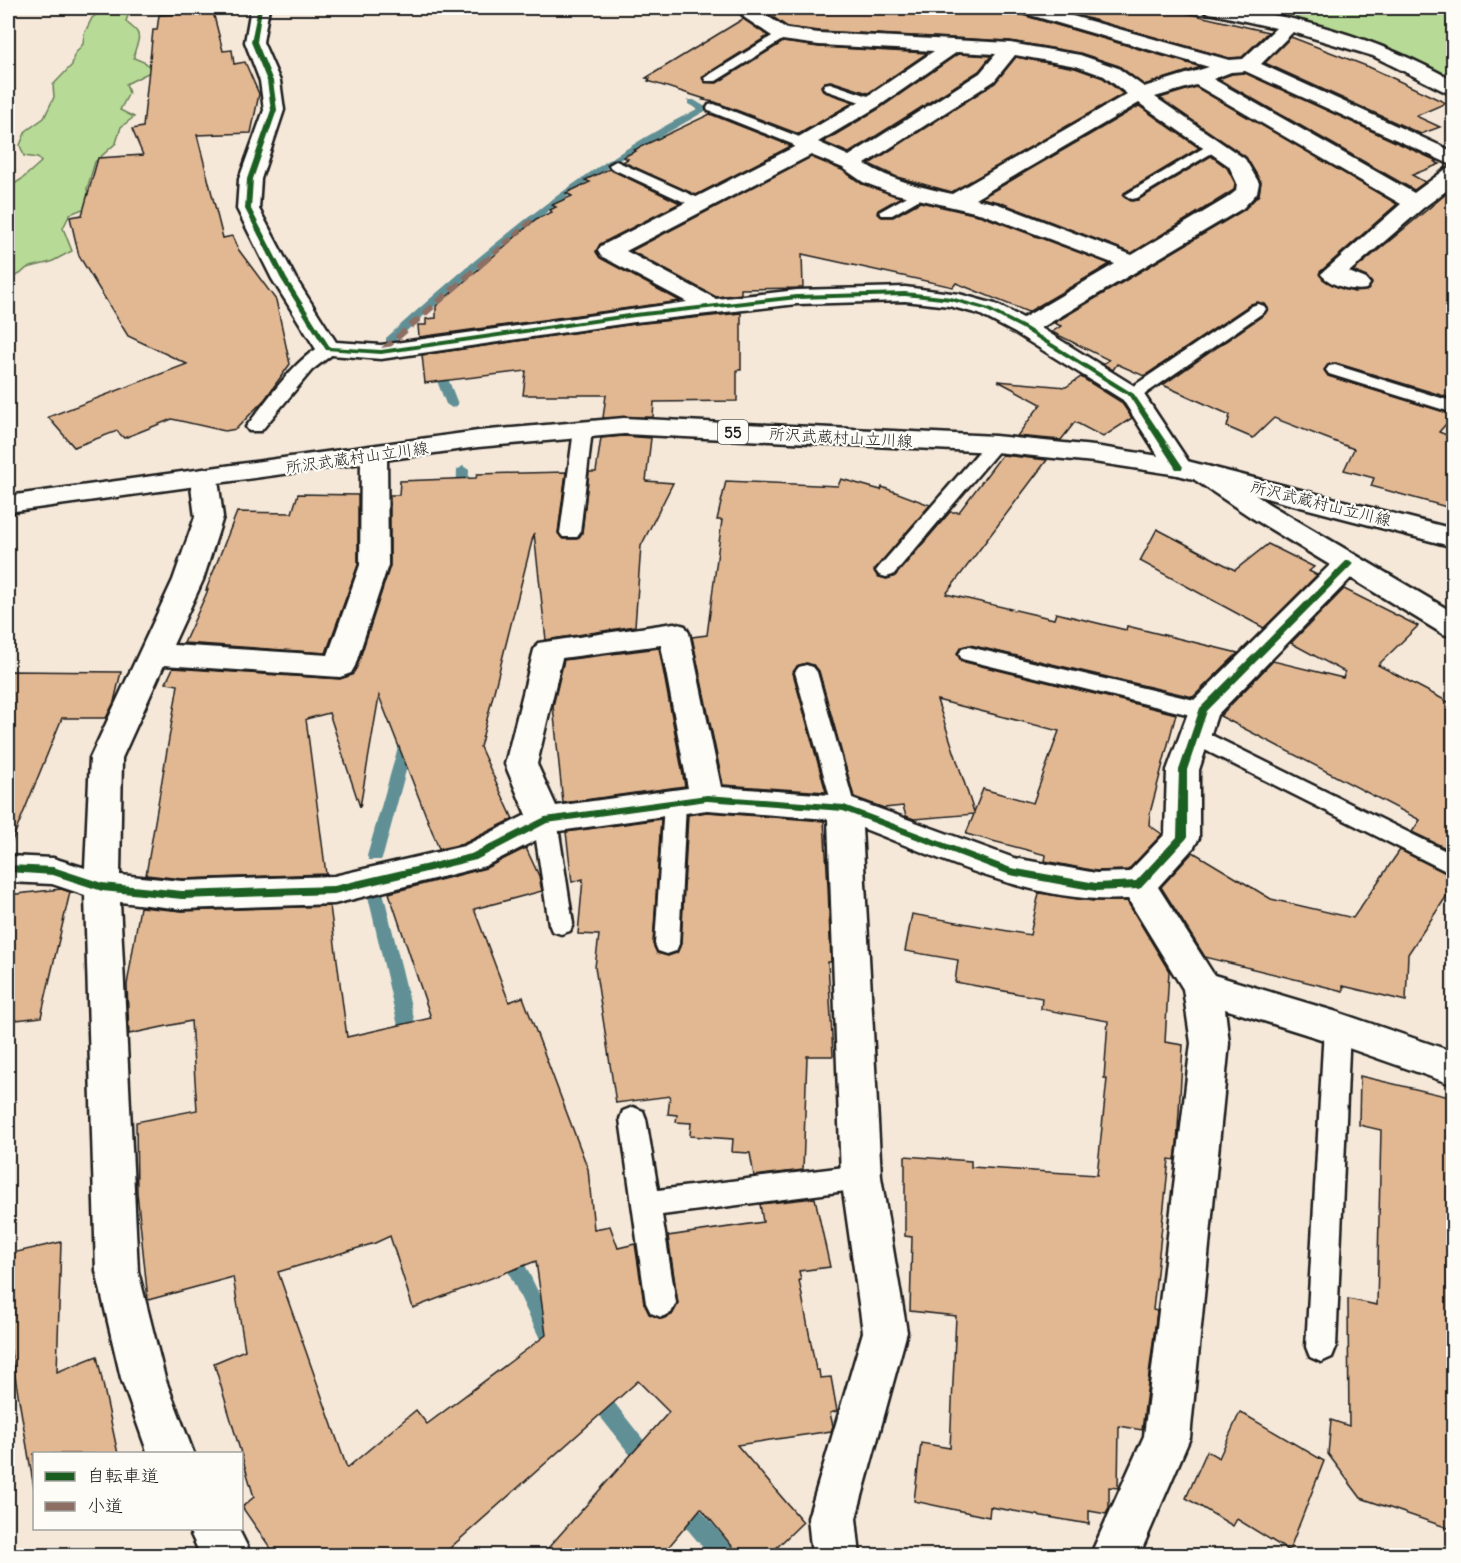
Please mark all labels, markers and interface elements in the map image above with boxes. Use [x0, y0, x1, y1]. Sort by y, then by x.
road number: 55 [718, 420, 748, 444]
street label: 所沢武蔵村山立川線 [769, 423, 913, 451]
street label: 所沢武蔵村山立川線 [284, 437, 430, 477]
street label: 所沢武蔵村山立川線 [1249, 476, 1393, 530]
legend [33, 1452, 243, 1530]
text: 自転車道 [87, 1464, 159, 1487]
text: 小道 [87, 1494, 123, 1517]

